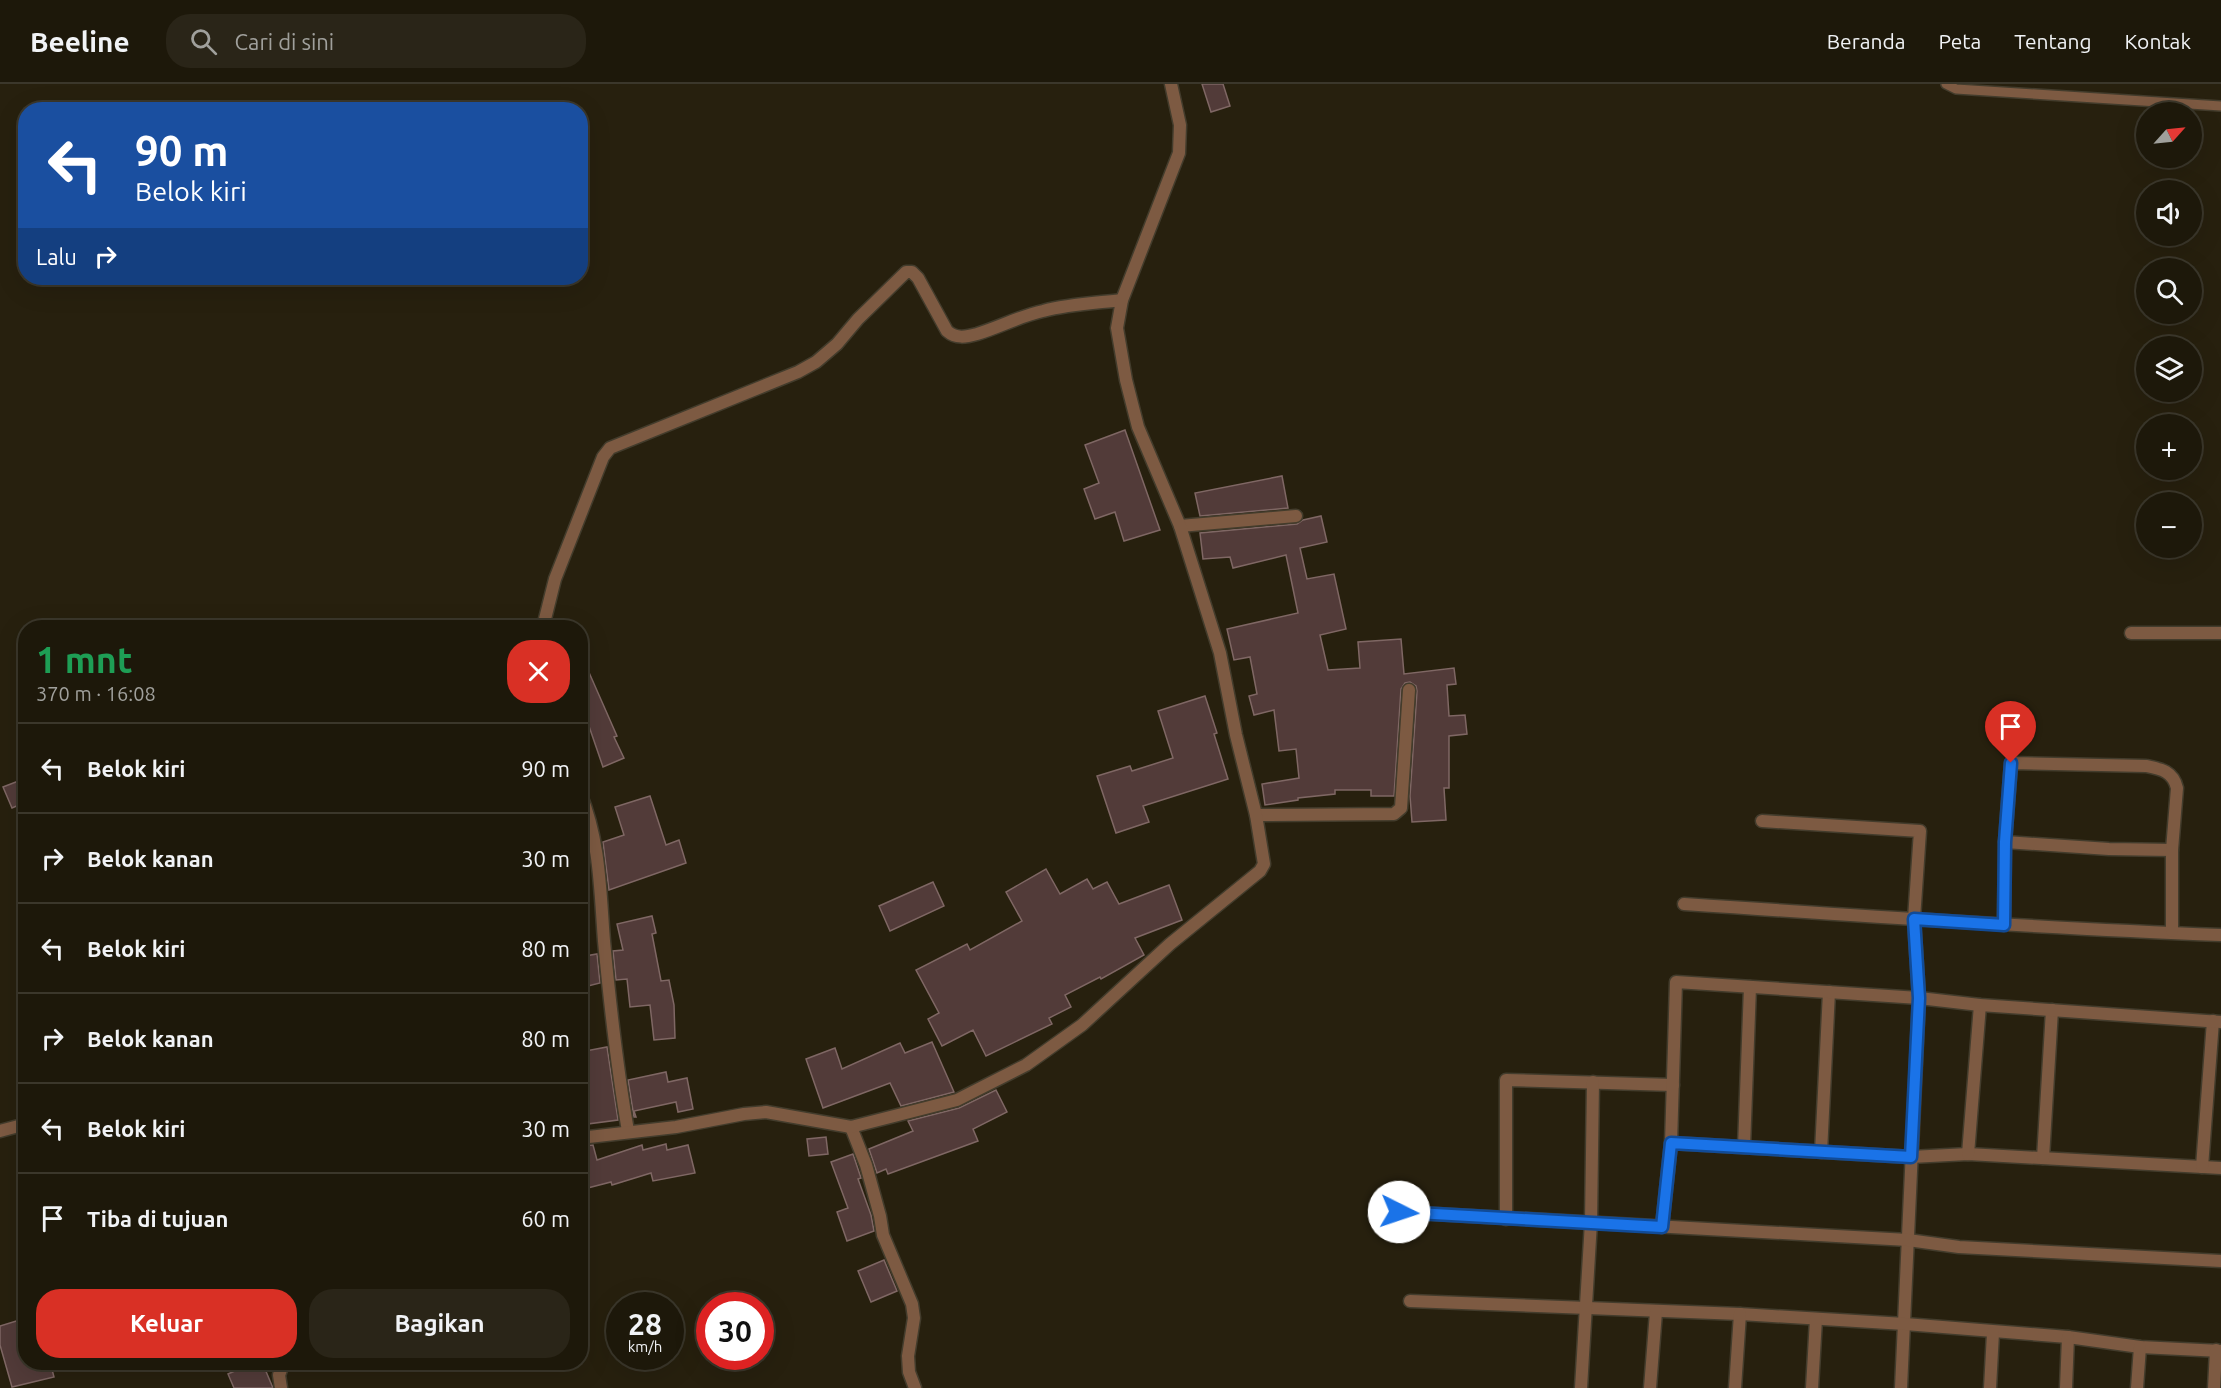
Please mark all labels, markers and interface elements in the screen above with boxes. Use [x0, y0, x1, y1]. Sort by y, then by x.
search box [166, 14, 586, 68]
icon: search [187, 25, 220, 58]
text: Beeline [30, 26, 130, 57]
text: Cari di sini [235, 29, 334, 54]
text: Beranda [1827, 29, 1906, 53]
text: Peta [1939, 29, 1981, 53]
text: Tentang [2014, 29, 2092, 53]
text: Kontak [2125, 29, 2191, 53]
north arrow [2136, 102, 2202, 168]
map controls [2136, 102, 2202, 558]
icon: left [36, 126, 114, 204]
text: 90 m [135, 127, 229, 174]
text: Belok kiri [135, 176, 247, 206]
button: sound [2136, 180, 2202, 246]
icon: right [89, 240, 122, 273]
text: Lalu [36, 244, 77, 269]
button: search [2136, 258, 2202, 324]
button: layers [2136, 336, 2202, 402]
button: + [2136, 414, 2202, 480]
button: − [2136, 492, 2202, 558]
text: 1 mnt [36, 639, 132, 680]
button: close [507, 640, 570, 703]
text: 370 m · 16:08 [36, 682, 156, 705]
pin [1985, 701, 2036, 763]
icon: arrive [1994, 710, 2027, 743]
icon: left [36, 752, 69, 785]
text: Belok kiri [87, 756, 185, 781]
text: 90 m [521, 756, 570, 781]
icon: right [36, 842, 69, 875]
text: Belok kanan [87, 846, 214, 871]
text: 30 m [521, 846, 570, 871]
icon: left [36, 932, 69, 965]
text: Belok kiri [87, 936, 185, 961]
text: 80 m [521, 936, 570, 961]
icon: right [36, 1022, 69, 1055]
text: Belok kanan [87, 1026, 214, 1051]
text: 80 m [521, 1026, 570, 1051]
icon: left [36, 1112, 69, 1145]
text: Belok kiri [87, 1116, 185, 1141]
text: 30 m [521, 1116, 570, 1141]
position arrow [1367, 1180, 1431, 1244]
icon: arrive [36, 1202, 69, 1235]
text: Tiba di tujuan [87, 1206, 228, 1231]
text: 60 m [521, 1206, 570, 1231]
button: Keluar [36, 1289, 297, 1358]
button: Bagikan [309, 1289, 570, 1358]
speed limit sign: 30 [696, 1292, 774, 1370]
text: 28 [628, 1307, 662, 1341]
text: km/h [628, 1338, 662, 1355]

